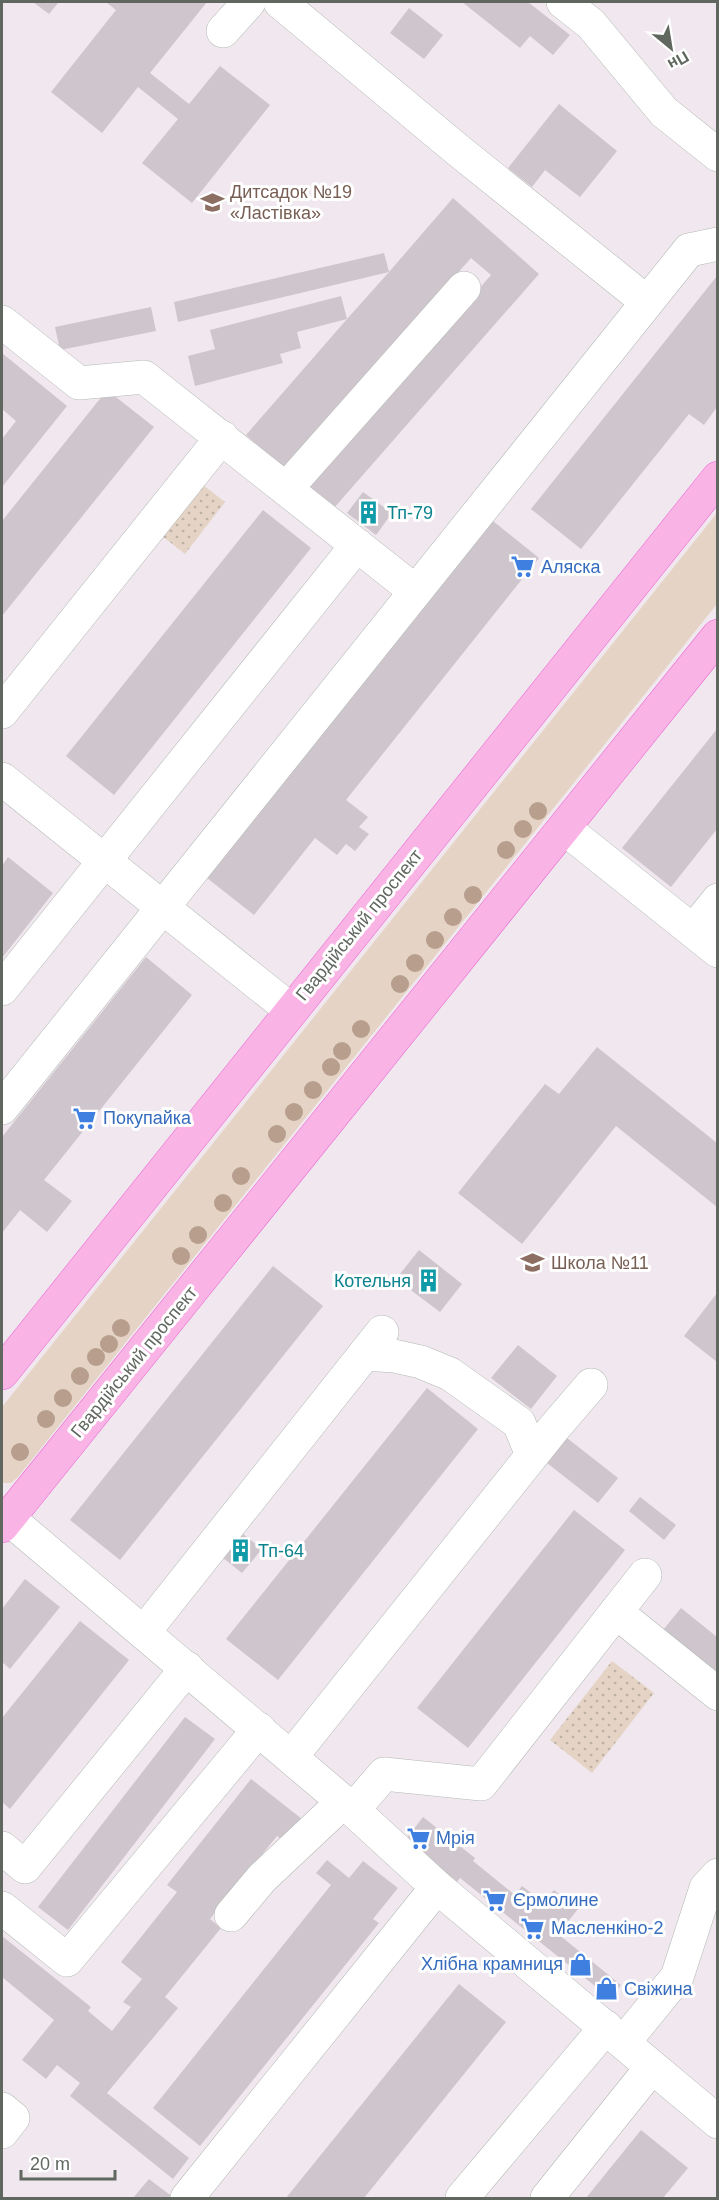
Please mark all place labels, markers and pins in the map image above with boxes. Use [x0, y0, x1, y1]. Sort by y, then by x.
place label: Дитсадок №19 «Ластівка» [230, 182, 352, 223]
school or university icon: Дитсадок №19 «Ластівка» [199, 189, 225, 215]
building icon: Тп-79 [356, 500, 382, 526]
place label: Тп-79 [387, 503, 433, 523]
supermarket icon: Аляска [510, 554, 536, 580]
place label: Аляска [541, 557, 602, 577]
supermarket icon: Покупайка [72, 1105, 98, 1131]
place label: Покупайка [103, 1108, 192, 1128]
school or university icon: Школа №11 [520, 1250, 546, 1276]
place label: Школа №11 [551, 1253, 649, 1273]
building icon: Котельня [416, 1268, 442, 1294]
place label: Котельня [334, 1271, 411, 1291]
building icon: Тп-64 [227, 1538, 253, 1564]
place label: Тп-64 [258, 1541, 304, 1561]
supermarket icon: Мрія [405, 1825, 431, 1851]
place label: Мрія [436, 1828, 475, 1848]
supermarket icon: Єрмолине [482, 1887, 508, 1913]
place label: Єрмолине [513, 1890, 598, 1910]
supermarket icon: Масленкіно-2 [520, 1915, 546, 1941]
place label: Масленкіно-2 [551, 1918, 664, 1938]
shop icon: Хлібна крамниця [568, 1951, 594, 1977]
place label: Хлібна крамниця [421, 1954, 563, 1974]
shop icon: Свіжина [593, 1976, 619, 2002]
place label: Свіжина [624, 1979, 694, 1999]

